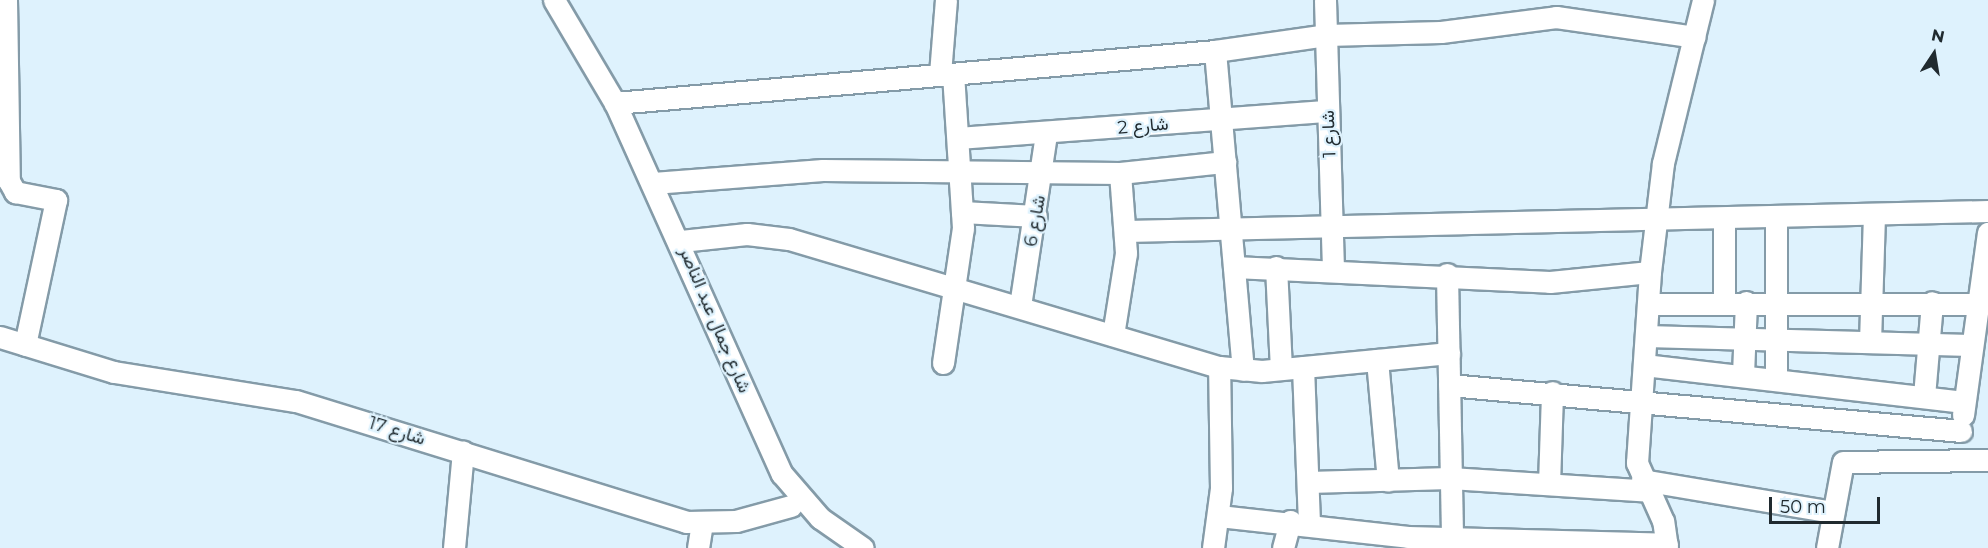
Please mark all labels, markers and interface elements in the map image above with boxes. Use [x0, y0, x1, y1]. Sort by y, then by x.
north arrow [1904, 24, 1964, 84]
text: N [1930, 25, 1946, 47]
street label: شارع 1 [1317, 110, 1341, 158]
street label: شارع 2 [1117, 113, 1169, 139]
street label: شارع 6 [1020, 194, 1050, 248]
street label: شارع جمال عبد الناصر [675, 244, 755, 396]
street label: شارع 17 [366, 412, 428, 450]
scale bar [1772, 485, 1883, 523]
text: 50 m [1780, 496, 1826, 518]

